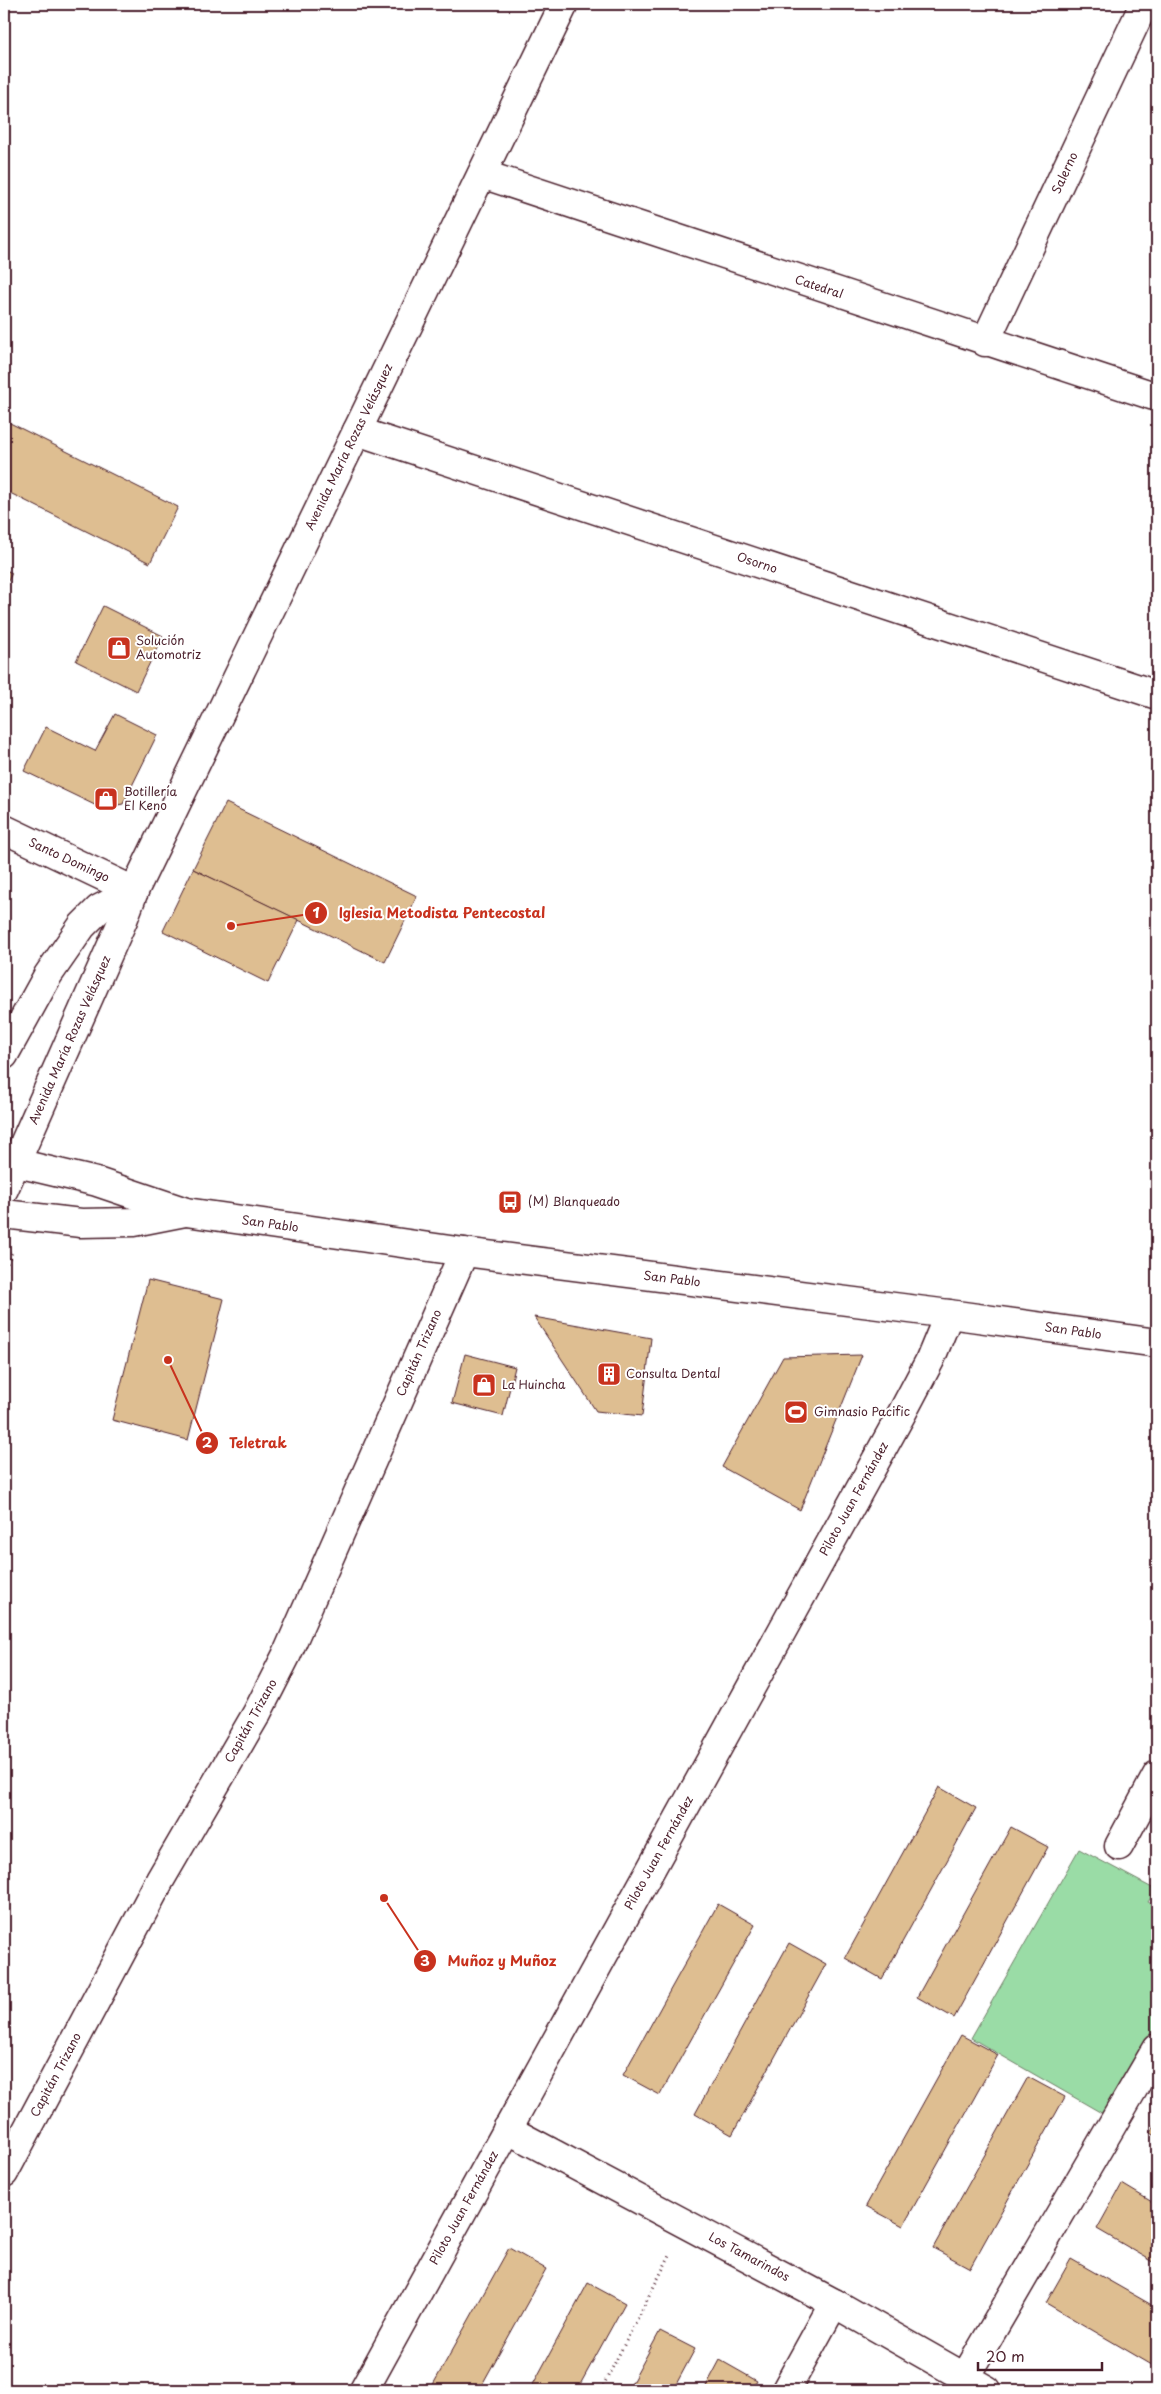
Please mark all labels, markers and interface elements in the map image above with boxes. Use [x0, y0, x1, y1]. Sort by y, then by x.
street label: Salerno [1047, 148, 1082, 196]
street label: Catedral [793, 270, 846, 302]
street label: Avenida María Rozas Velásquez [300, 360, 396, 533]
street label: Osorno [735, 547, 780, 577]
place label: Solución Automotriz [136, 631, 201, 663]
shop icon: Solución Automotriz [106, 635, 132, 661]
place label: Botillería El Keno [124, 782, 178, 814]
shop icon: Botillería El Keno [93, 786, 119, 812]
street label: Santo Domingo [26, 832, 113, 886]
callout: Iglesia Metodista Pentecostal [304, 898, 556, 927]
text: 1 [312, 900, 320, 923]
text: Iglesia Metodista Pentecostal [339, 902, 545, 923]
street label: Avenida María Rozas Velásquez [24, 952, 115, 1127]
bus stop icon: (M) Blanqueado [497, 1189, 523, 1215]
place label: (M) Blanqueado [528, 1192, 620, 1210]
street label: San Pablo [241, 1210, 300, 1236]
street label: San Pablo [643, 1266, 702, 1290]
street label: Capitán Trizano [391, 1306, 445, 1399]
street label: San Pablo [1044, 1317, 1103, 1343]
building icon: Consulta Dental [596, 1361, 622, 1387]
place label: Consulta Dental [626, 1364, 721, 1382]
shop icon: La Huincha [471, 1372, 497, 1398]
place label: La Huincha [502, 1375, 566, 1393]
sports icon: Gimnasio Pacific [783, 1399, 809, 1425]
place label: Gimnasio Pacific [814, 1402, 910, 1420]
callout: Teletrak [194, 1428, 297, 1457]
text: 2 [202, 1430, 213, 1453]
text: Teletrak [229, 1432, 288, 1453]
street label: Piloto Juan Fernández [814, 1438, 892, 1559]
street label: Capitán Trizano [220, 1675, 281, 1766]
street label: Piloto Juan Fernández [619, 1792, 697, 1913]
callout: Muñoz y Muñoz [413, 1946, 567, 1975]
text: 3 [420, 1948, 430, 1971]
text: Muñoz y Muñoz [448, 1950, 557, 1971]
street label: Capitán Trizano [25, 2029, 85, 2120]
street label: Piloto Juan Fernández [424, 2147, 502, 2268]
street label: Los Tamarindos [706, 2227, 794, 2285]
scale bar [978, 2339, 1102, 2371]
text: 20 m [986, 2344, 1025, 2367]

